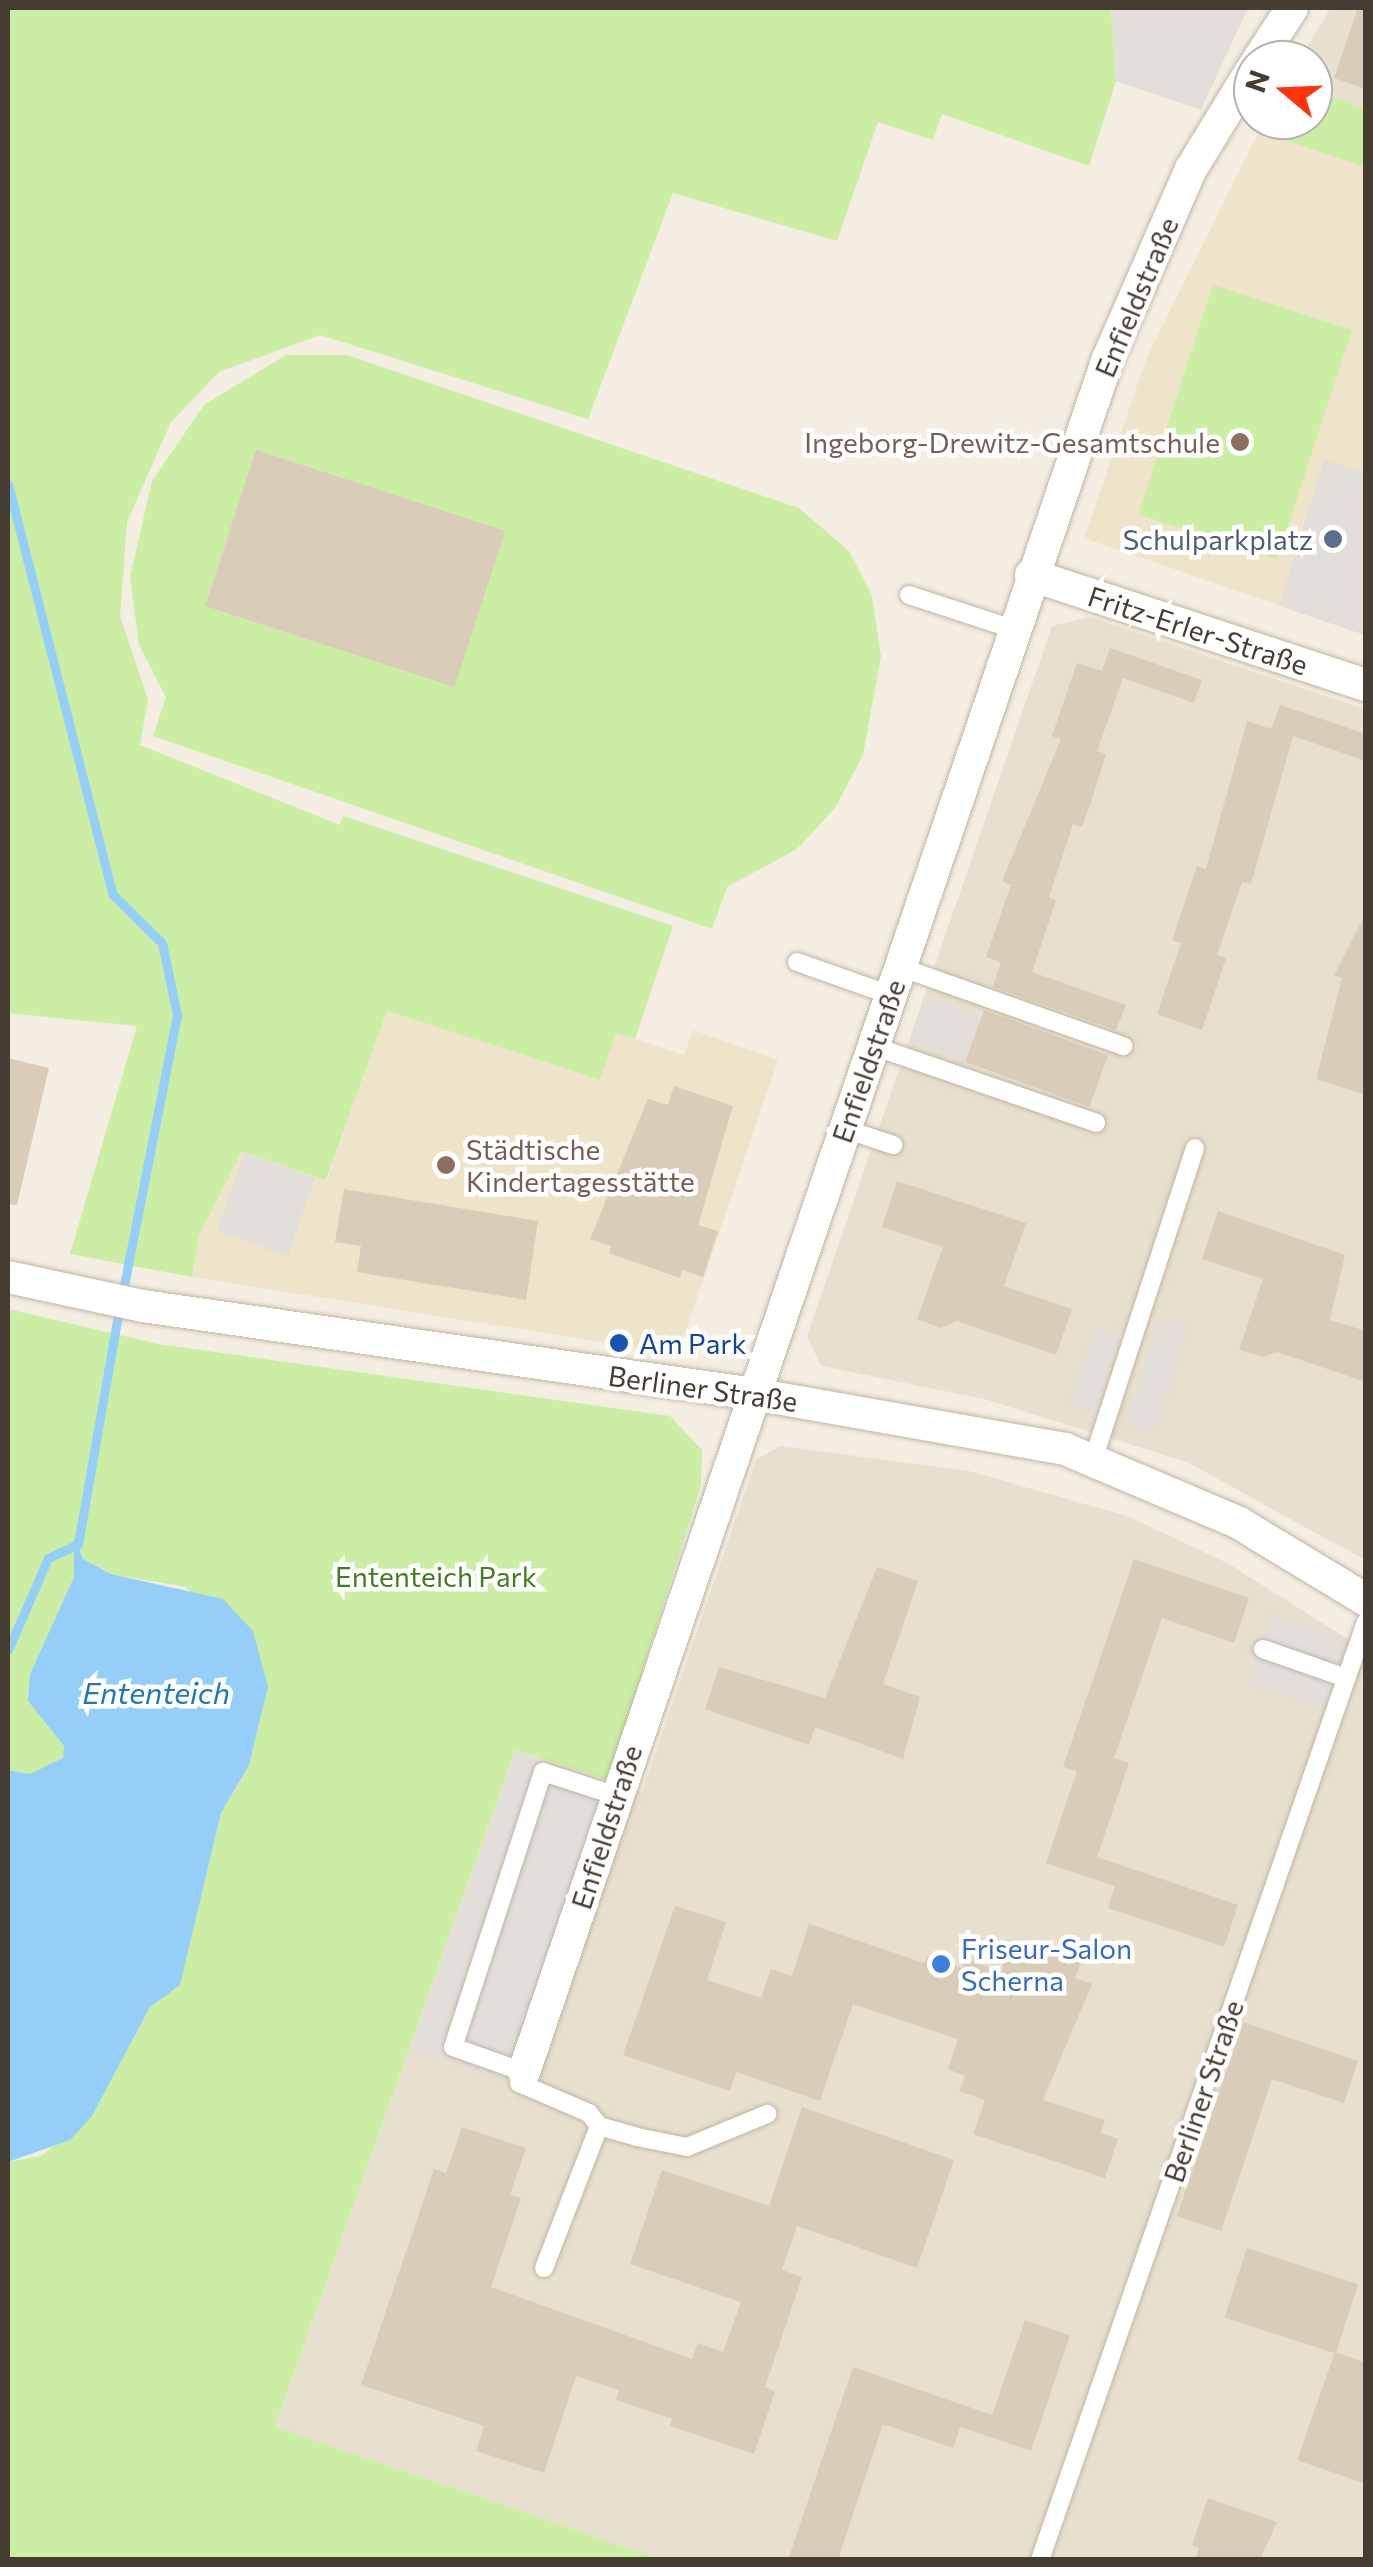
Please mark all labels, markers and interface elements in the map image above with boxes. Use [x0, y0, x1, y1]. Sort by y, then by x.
north arrow [1233, 40, 1333, 140]
text: N [1237, 65, 1276, 96]
street label: Enfieldstraße [1087, 212, 1185, 382]
place label: Ingeborg-Drewitz-Gesamtschule [804, 425, 1220, 459]
marker: Ingeborg-Drewitz-Gesamtschule [1229, 431, 1251, 453]
place label: Schulparkplatz [1123, 522, 1313, 556]
marker: Schulparkplatz [1322, 528, 1344, 550]
street label: Fritz-Erler-Straße [1084, 579, 1312, 681]
street label: Enfieldstraße [824, 975, 912, 1147]
place label: Städtische Kindertagesstätte [466, 1132, 695, 1198]
marker: Städtische Kindertagesstätte [435, 1154, 457, 1176]
place label: Am Park [639, 1326, 747, 1360]
marker: Am Park [608, 1332, 630, 1354]
street label: Berliner Straße [606, 1358, 800, 1418]
park label: Ententeich Park [335, 1559, 537, 1593]
water label: Ententeich [82, 1674, 230, 1710]
street label: Enfieldstraße [564, 1741, 648, 1913]
place label: Friseur-Salon Scherna [961, 1931, 1132, 1997]
marker: Friseur-Salon Scherna [930, 1953, 952, 1975]
street label: Berliner Straße [1156, 1995, 1250, 2187]

